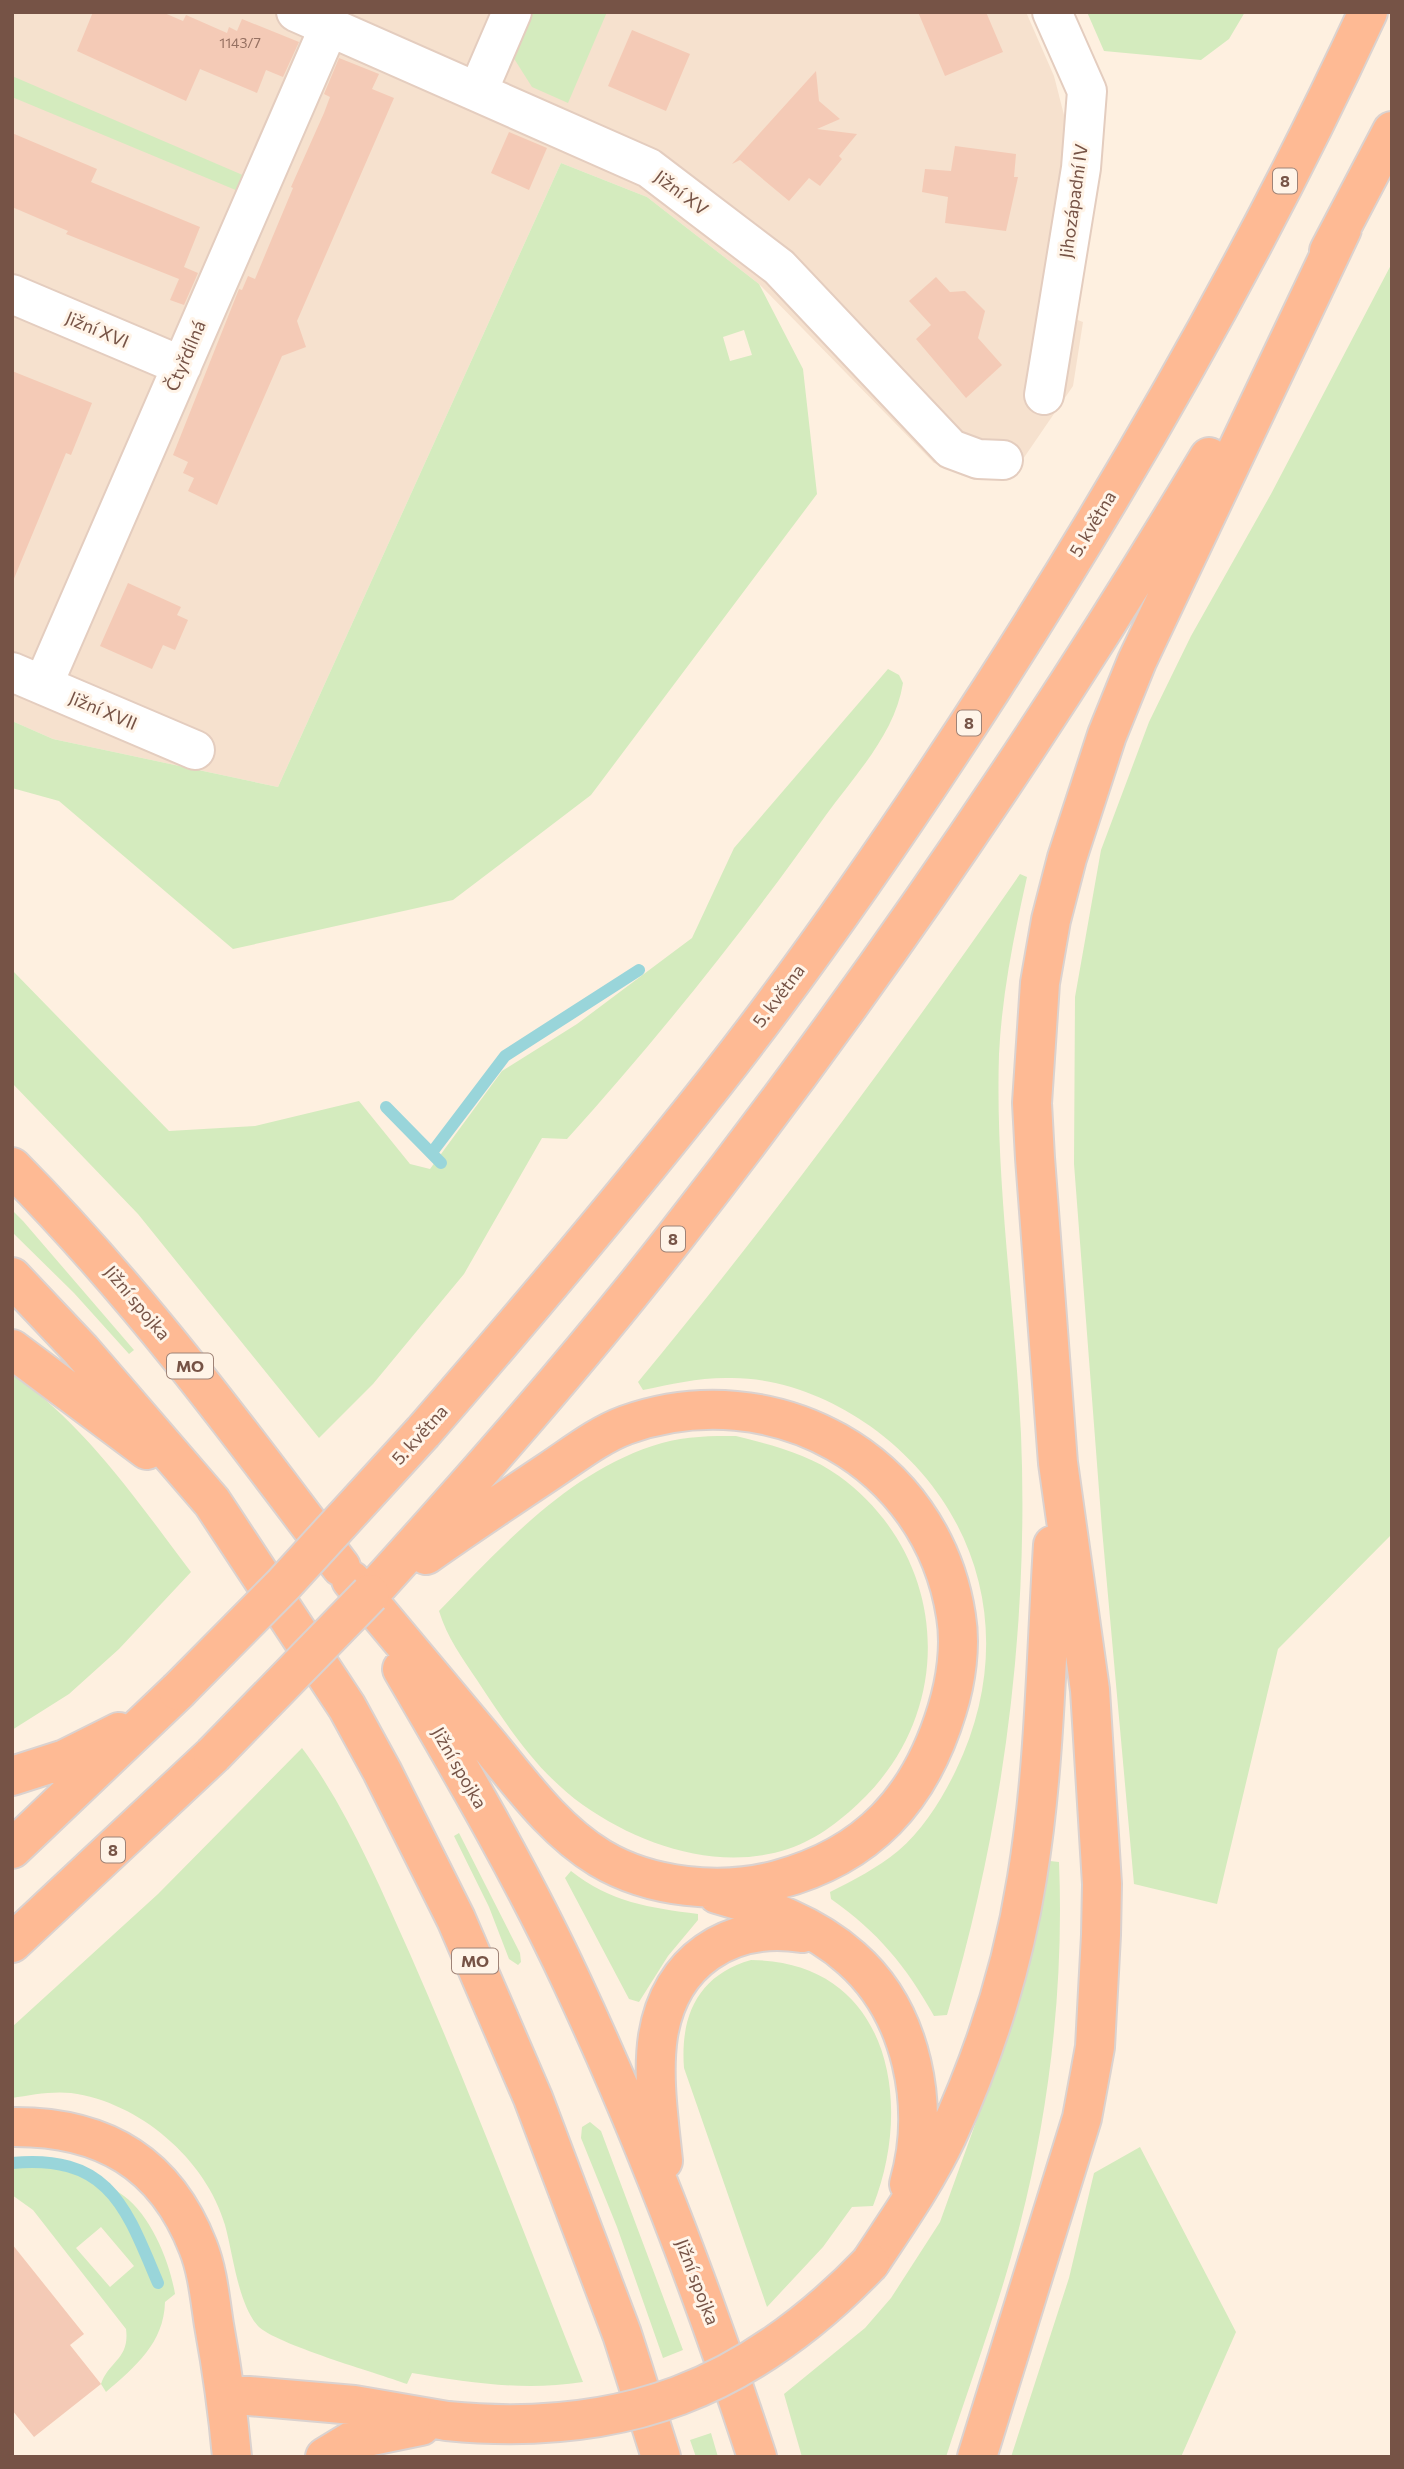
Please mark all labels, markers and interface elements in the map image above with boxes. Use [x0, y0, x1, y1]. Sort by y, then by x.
house number: 1143/7 [219, 34, 261, 51]
street label: Jihozápadní IV [1054, 142, 1092, 260]
street label: Jižní XV [650, 165, 713, 220]
road number: 8 [1273, 168, 1297, 194]
street label: Jižní XVI [62, 306, 132, 352]
street label: Čtyřdílná [160, 317, 210, 394]
street label: 5. května [1064, 487, 1120, 560]
street label: Jižní XVII [66, 686, 141, 734]
road number: 8 [957, 710, 981, 736]
street label: 5. května [747, 960, 809, 1031]
road number: 8 [661, 1226, 685, 1252]
street label: Jižní spojka [100, 1261, 175, 1344]
road number: MO [167, 1354, 213, 1378]
street label: 5. května [387, 1400, 452, 1469]
street label: Jižní spojka [428, 1723, 492, 1812]
road number: 8 [101, 1838, 125, 1862]
road number: MO [452, 1949, 498, 1974]
street label: Jižní spojka [671, 2235, 724, 2328]

